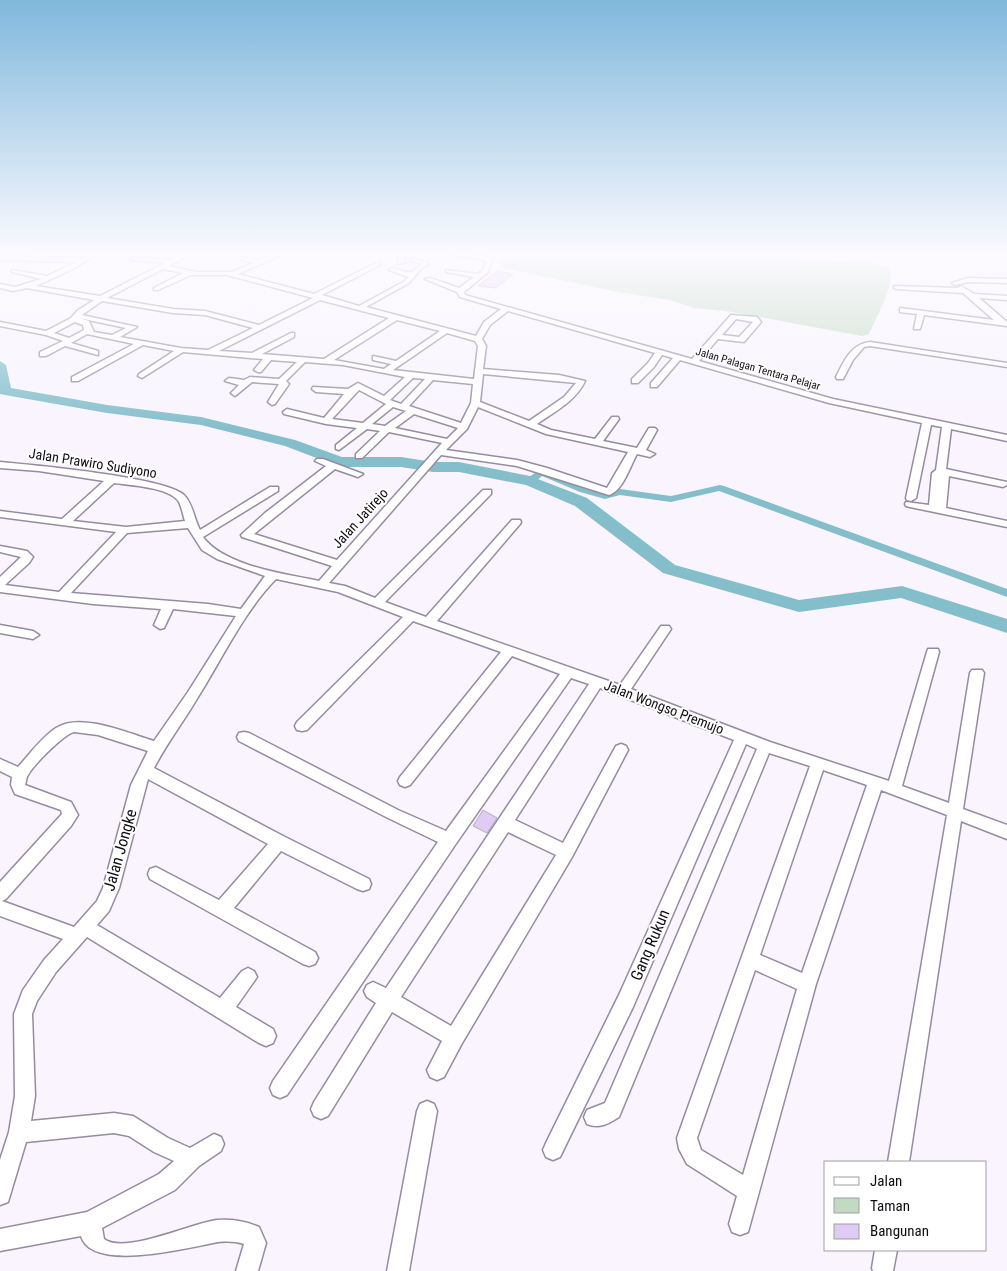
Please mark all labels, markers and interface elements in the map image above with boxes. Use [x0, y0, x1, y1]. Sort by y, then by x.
street label: Jalan Palagan Tentara Pelajar [694, 345, 822, 393]
street label: Jalan Prawiro Sudiyono [28, 445, 158, 481]
street label: Jalan Jatirejo [329, 485, 391, 551]
street label: Jalan Wongso Premujo [602, 677, 726, 737]
street label: Jalan Jongke [99, 807, 141, 893]
street label: Gang Rukun [627, 907, 673, 983]
legend [824, 1161, 987, 1251]
text: Jalan [870, 1172, 902, 1190]
text: Taman [870, 1197, 910, 1215]
text: Bangunan [870, 1222, 929, 1240]

